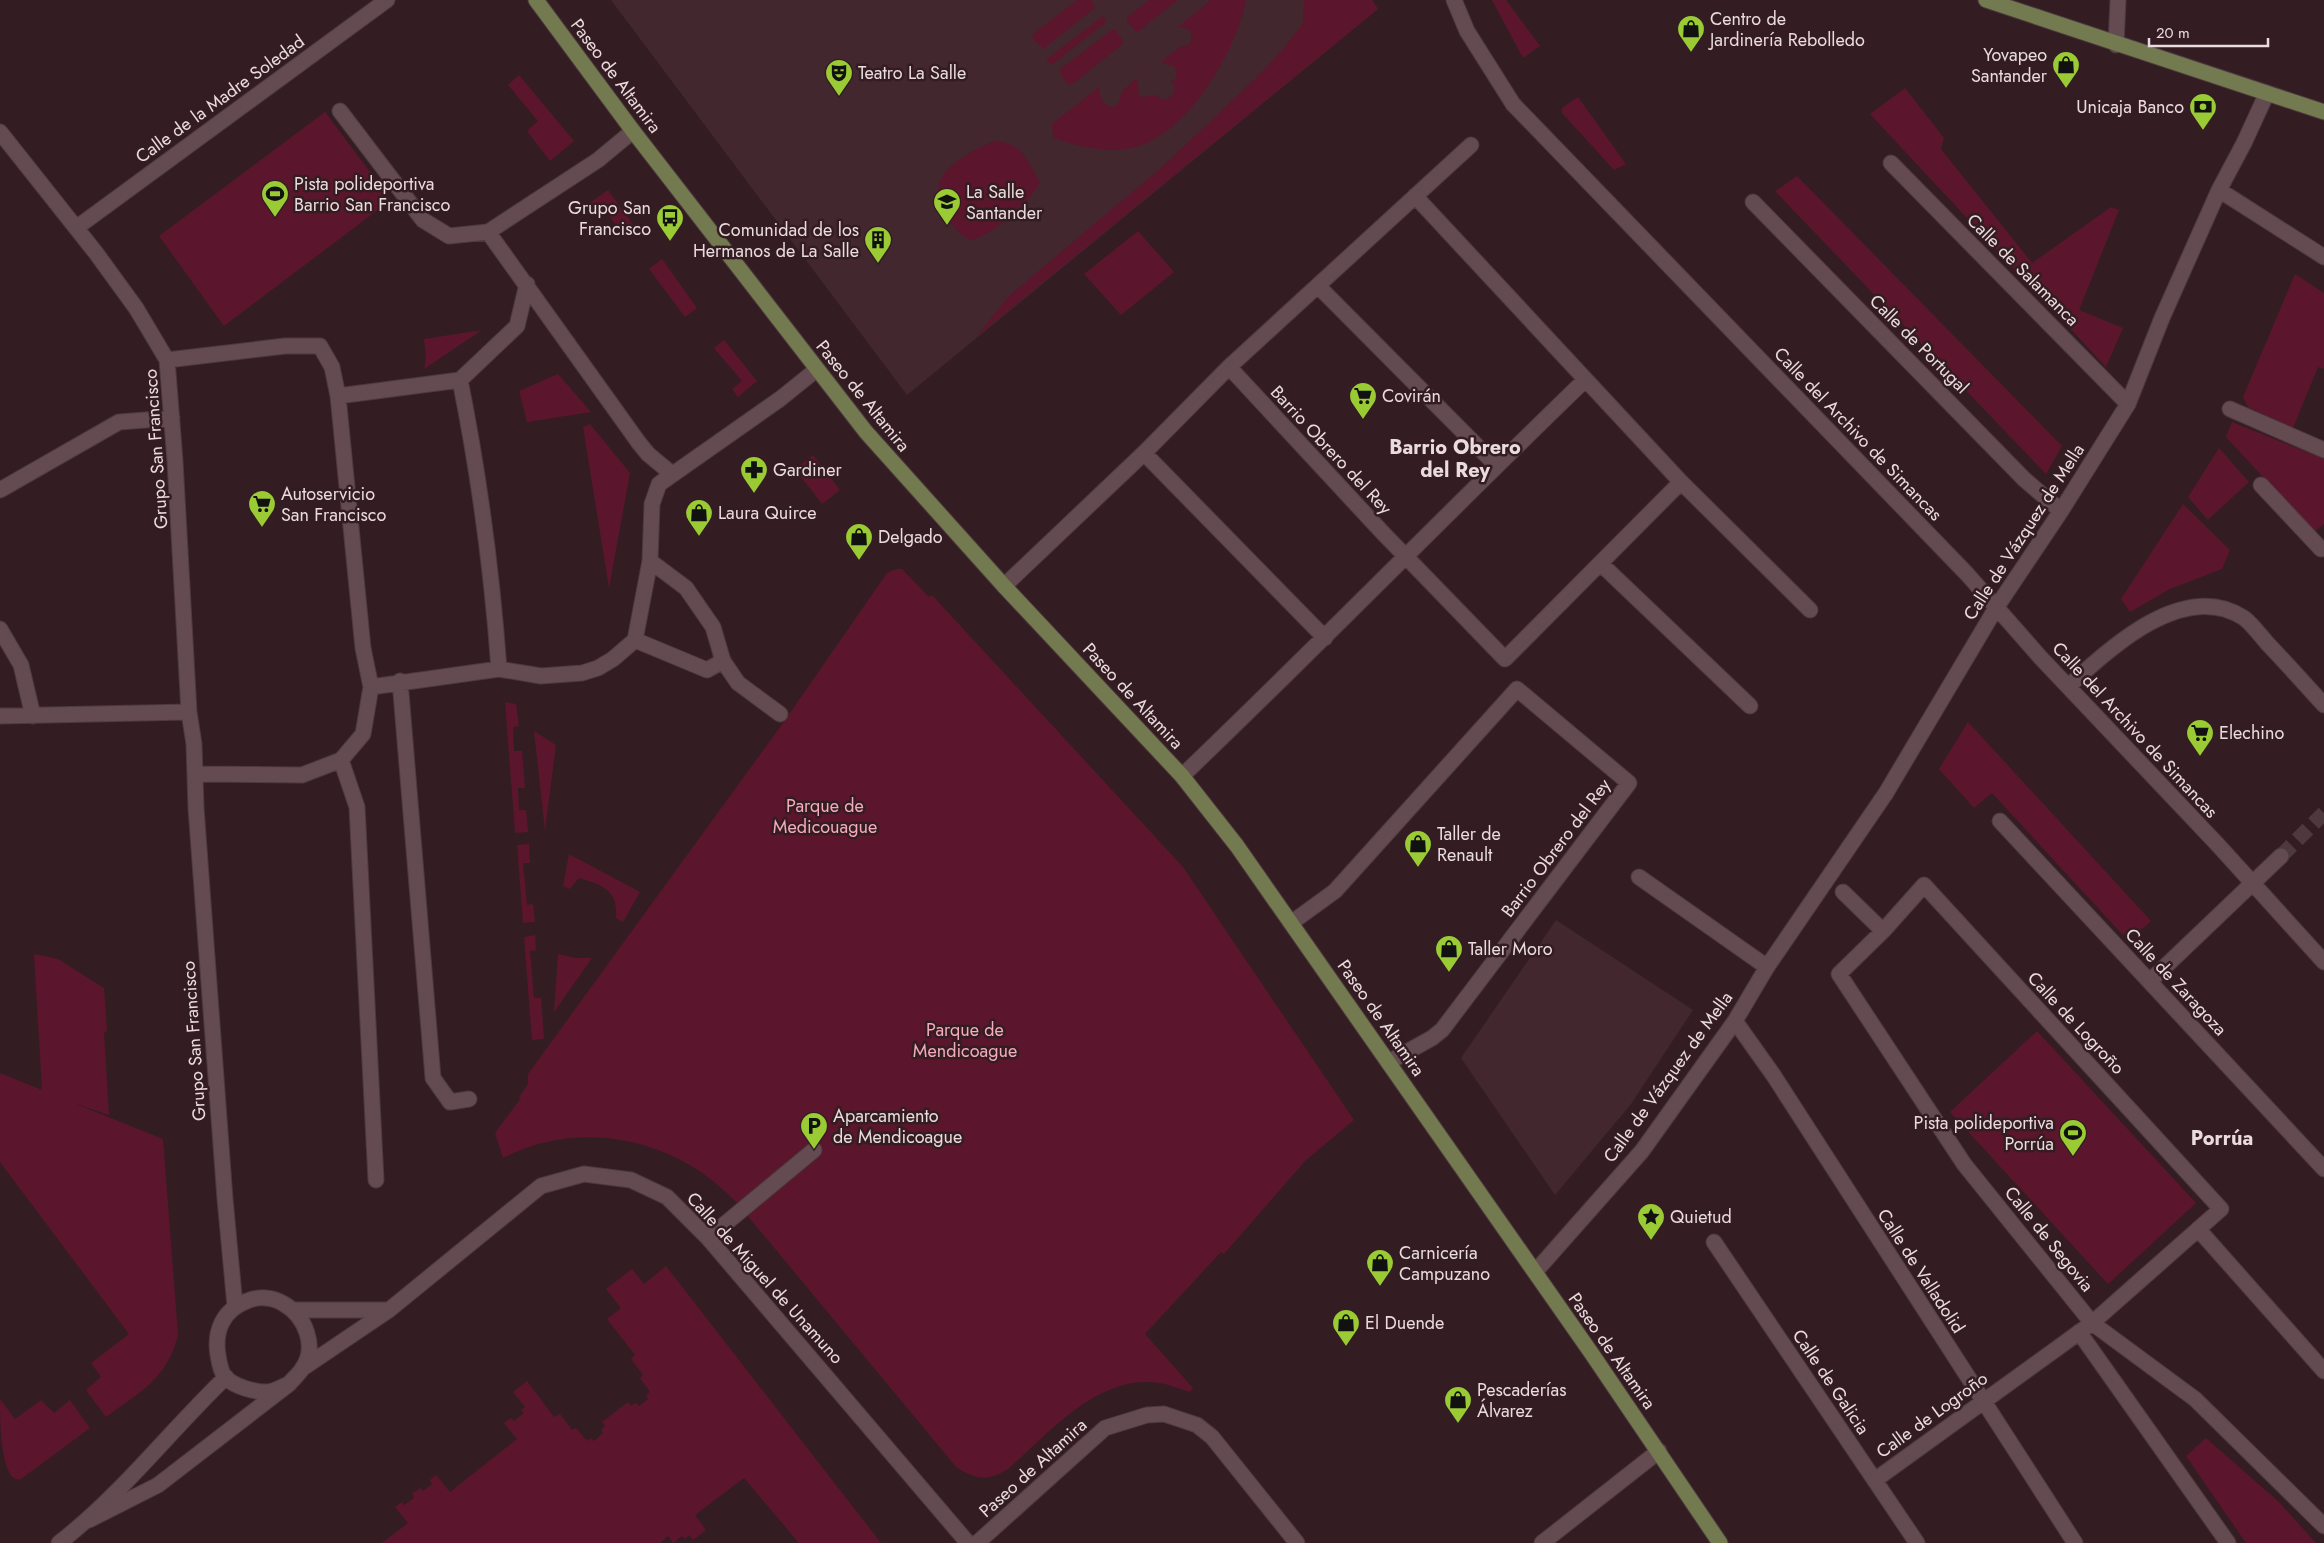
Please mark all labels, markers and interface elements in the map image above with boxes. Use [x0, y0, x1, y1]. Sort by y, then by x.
place label: Centro de Jardinería Rebolledo [1708, 6, 1865, 53]
street label: Paseo de Altamira [564, 13, 668, 139]
shop icon: Centro de Jardinería Rebolledo [1676, 14, 1706, 53]
scale bar [2149, 15, 2268, 47]
text: 20 m [2156, 22, 2190, 44]
street label: Calle de la Madre Soledad [130, 29, 310, 169]
place label: Yovapeo Santander [1971, 42, 2048, 89]
shop icon: Yovapeo Santander [2051, 50, 2081, 89]
theatre icon: Teatro La Salle [824, 58, 854, 97]
place label: Teatro La Salle [858, 60, 966, 86]
bank icon: Unicaja Banco [2188, 92, 2218, 131]
place label: Unicaja Banco [2076, 94, 2184, 120]
place label: Pista polideportiva Barrio San Francisco [294, 171, 450, 218]
sports icon: Pista polideportiva Barrio San Francisco [260, 179, 290, 218]
place label: La Salle Santander [966, 179, 1043, 226]
school or university icon: La Salle Santander [932, 187, 962, 226]
place label: Grupo San Francisco [568, 195, 651, 242]
bus stop icon: Grupo San Francisco [655, 203, 685, 242]
street label: Calle de Salamanca [1961, 208, 2085, 332]
place label: Comunidad de los Hermanos de La Salle [693, 217, 859, 264]
building icon: Comunidad de los Hermanos de La Salle [863, 225, 893, 264]
street label: Calle de Portugal [1863, 288, 1975, 400]
street label: Paseo de Altamira [810, 334, 916, 458]
street label: Calle del Archivo de Simancas [1768, 341, 1948, 527]
street label: Grupo San Francisco [137, 368, 175, 530]
street label: Barrio Obrero del Rey [1264, 380, 1398, 520]
supermarket icon: Covirán [1348, 381, 1378, 420]
place label: Covirán [1382, 383, 1441, 409]
district label: Barrio Obrero del Rey [1389, 433, 1521, 485]
street label: Calle de Vázquez de Mella [1957, 439, 2091, 625]
pharmacy icon: Gardiner [739, 455, 769, 494]
place label: Gardiner [773, 457, 842, 483]
place label: Autoservicio San Francisco [281, 481, 386, 528]
supermarket icon: Autoservicio San Francisco [247, 489, 277, 528]
shop icon: Laura Quirce [684, 498, 714, 537]
place label: Laura Quirce [718, 500, 817, 526]
shop icon: Delgado [844, 522, 874, 561]
place label: Delgado [878, 524, 943, 550]
street label: Calle del Archivo de Simancas [2046, 636, 2224, 824]
street label: Paseo de Altamira [1077, 637, 1189, 755]
supermarket icon: Elechino [2185, 718, 2215, 757]
place label: Elechino [2219, 720, 2284, 746]
street label: Barrio Obrero del Rey [1495, 773, 1617, 923]
park label: Parque de Medicouague [773, 793, 877, 840]
place label: Taller de Renault [1437, 821, 1501, 868]
shop icon: Taller de Renault [1403, 829, 1433, 868]
street label: Calle de Zaragoza [2119, 922, 2233, 1042]
shop icon: Taller Moro [1434, 934, 1464, 973]
place label: Taller Moro [1468, 936, 1553, 962]
street label: Paseo de Altamira [1331, 954, 1431, 1082]
street label: Grupo San Francisco [175, 960, 213, 1122]
street label: Calle de Logroño [2021, 966, 2131, 1080]
street label: Calle de Vázquez de Mella [1597, 986, 1739, 1168]
park label: Parque de Mendicoague [913, 1017, 1017, 1064]
place label: Aparcamiento de Mendicoague [833, 1103, 962, 1150]
place label: Pista polideportiva Porrúa [1914, 1110, 2054, 1157]
parking icon: Aparcamiento de Mendicoague [799, 1111, 829, 1150]
sports icon: Pista polideportiva Porrúa [2058, 1118, 2088, 1157]
district label: Porrúa [2191, 1124, 2253, 1153]
street label: Calle de Segovia [1998, 1181, 2100, 1297]
street label: Calle de Miguel de Unamuno [680, 1186, 850, 1370]
place icon: Quietud [1636, 1202, 1666, 1241]
place label: Quietud [1670, 1204, 1732, 1230]
street label: Calle de Valladolid [1871, 1204, 1971, 1338]
place label: Carnicería Campuzano [1399, 1240, 1490, 1287]
shop icon: Carnicería Campuzano [1365, 1248, 1395, 1287]
street label: Paseo de Altamira [1562, 1287, 1662, 1415]
shop icon: El Duende [1331, 1308, 1361, 1347]
place label: El Duende [1365, 1310, 1444, 1336]
street label: Calle de Galicia [1786, 1324, 1876, 1440]
street label: Calle de Logroño [1871, 1366, 1993, 1464]
place label: Pescaderías Álvarez [1477, 1377, 1566, 1424]
shop icon: Pescaderías Álvarez [1443, 1385, 1473, 1424]
street label: Paseo de Altamira [973, 1412, 1093, 1524]

